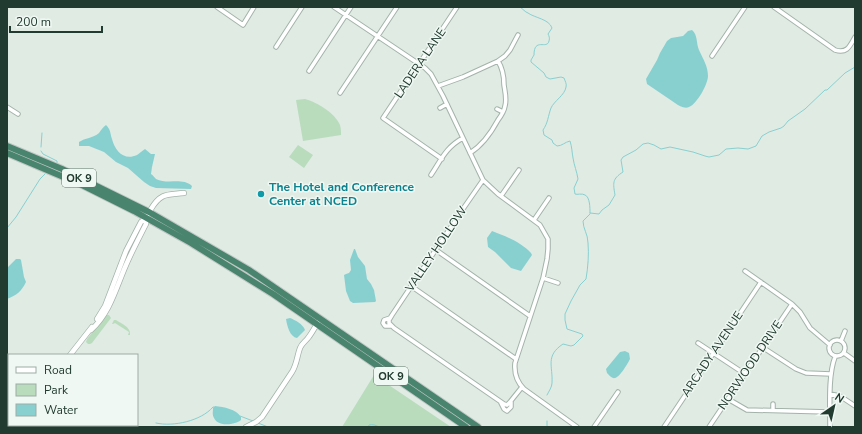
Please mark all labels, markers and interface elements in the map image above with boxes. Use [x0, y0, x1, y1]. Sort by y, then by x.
scale bar [10, 8, 102, 34]
text: 200 m [16, 14, 51, 30]
street label: LADERA LANE [391, 25, 449, 101]
road number: OK 9 [62, 169, 96, 187]
place label: The Hotel and Conference Center at NCED [269, 179, 415, 209]
marker: The Hotel and Conference Center at NCED [256, 189, 266, 199]
street label: VALLEY HOLLOW [401, 203, 471, 296]
street label: ARCADY AVENUE [677, 308, 747, 400]
street label: NORWOOD DRIVE [714, 317, 786, 413]
legend [8, 354, 138, 426]
text: Road [44, 362, 72, 378]
road number: OK 9 [374, 367, 408, 385]
text: Park [44, 382, 69, 398]
north arrow [814, 386, 854, 426]
text: N [832, 390, 847, 407]
text: Water [44, 402, 78, 418]

